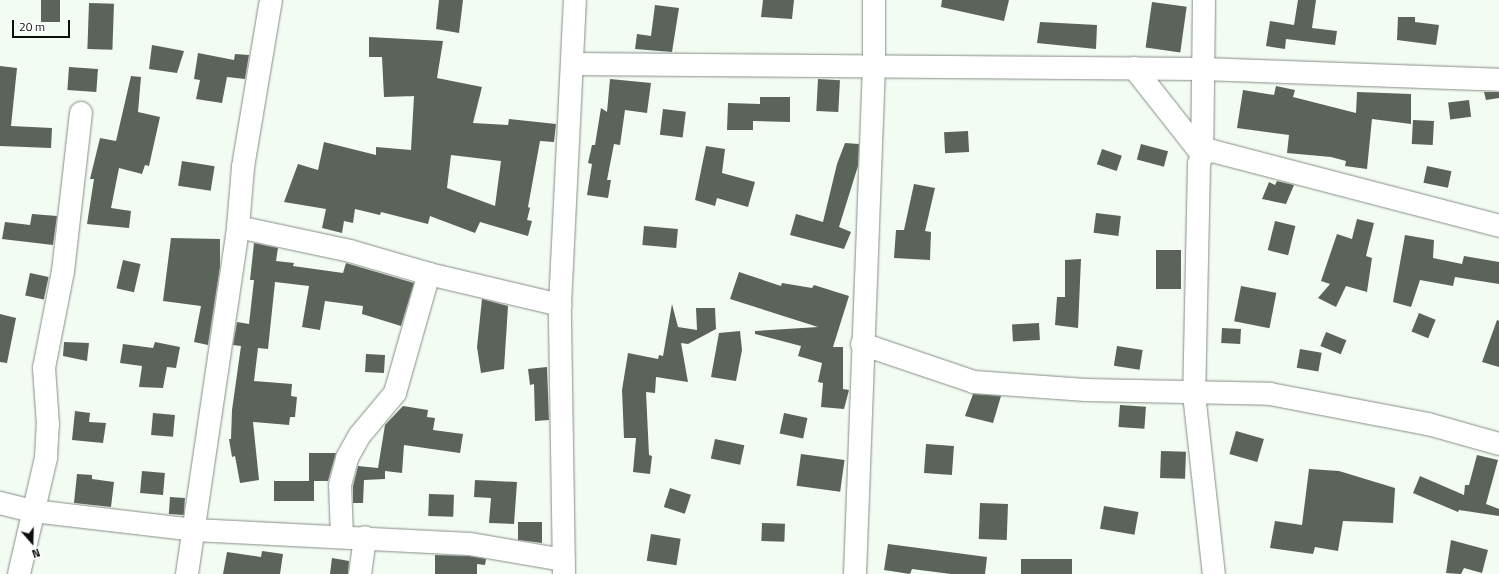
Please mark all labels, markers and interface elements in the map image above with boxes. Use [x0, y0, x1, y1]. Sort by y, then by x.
scale bar [14, 12, 72, 38]
text: 20 m [19, 17, 45, 36]
north arrow [12, 522, 52, 562]
text: N [30, 544, 42, 562]

